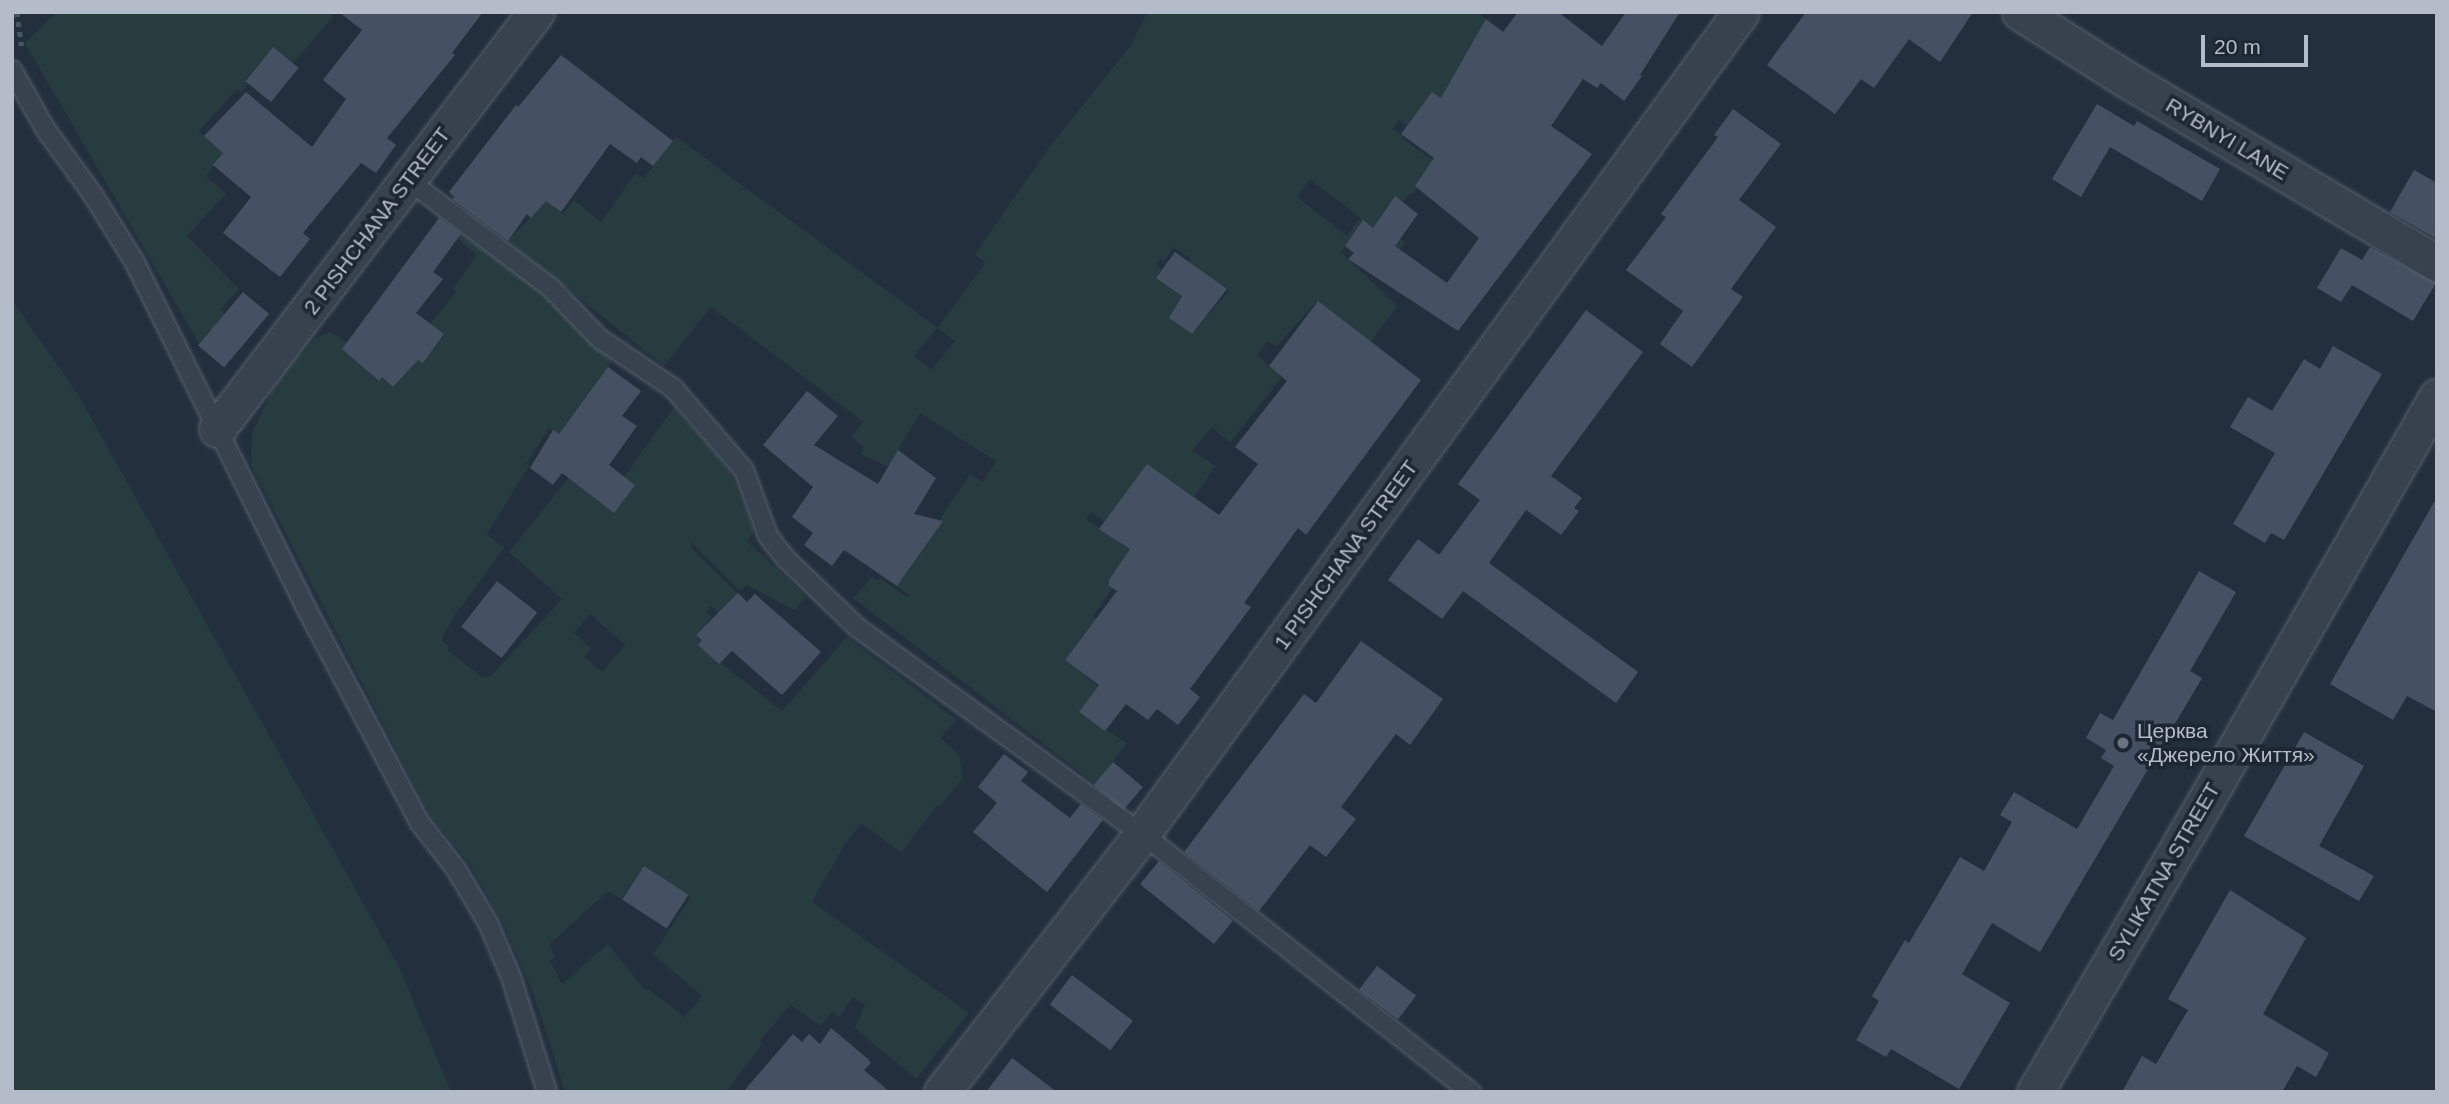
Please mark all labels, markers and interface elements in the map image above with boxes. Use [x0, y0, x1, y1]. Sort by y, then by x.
scale bar [2204, 21, 2311, 65]
text: 20 m [2214, 35, 2261, 58]
street label: RYBNYI LANE [2161, 93, 2293, 185]
street label: 2 PISHCHANA STREET [298, 122, 456, 320]
street label: 1 PISHCHANA STREET [1269, 455, 1423, 655]
place label: Церква «Джерело Життя» [2137, 718, 2315, 768]
marker: Церква «Джерело Життя» [2115, 735, 2131, 751]
street label: SYLIKATNA STREET [2102, 778, 2226, 966]

